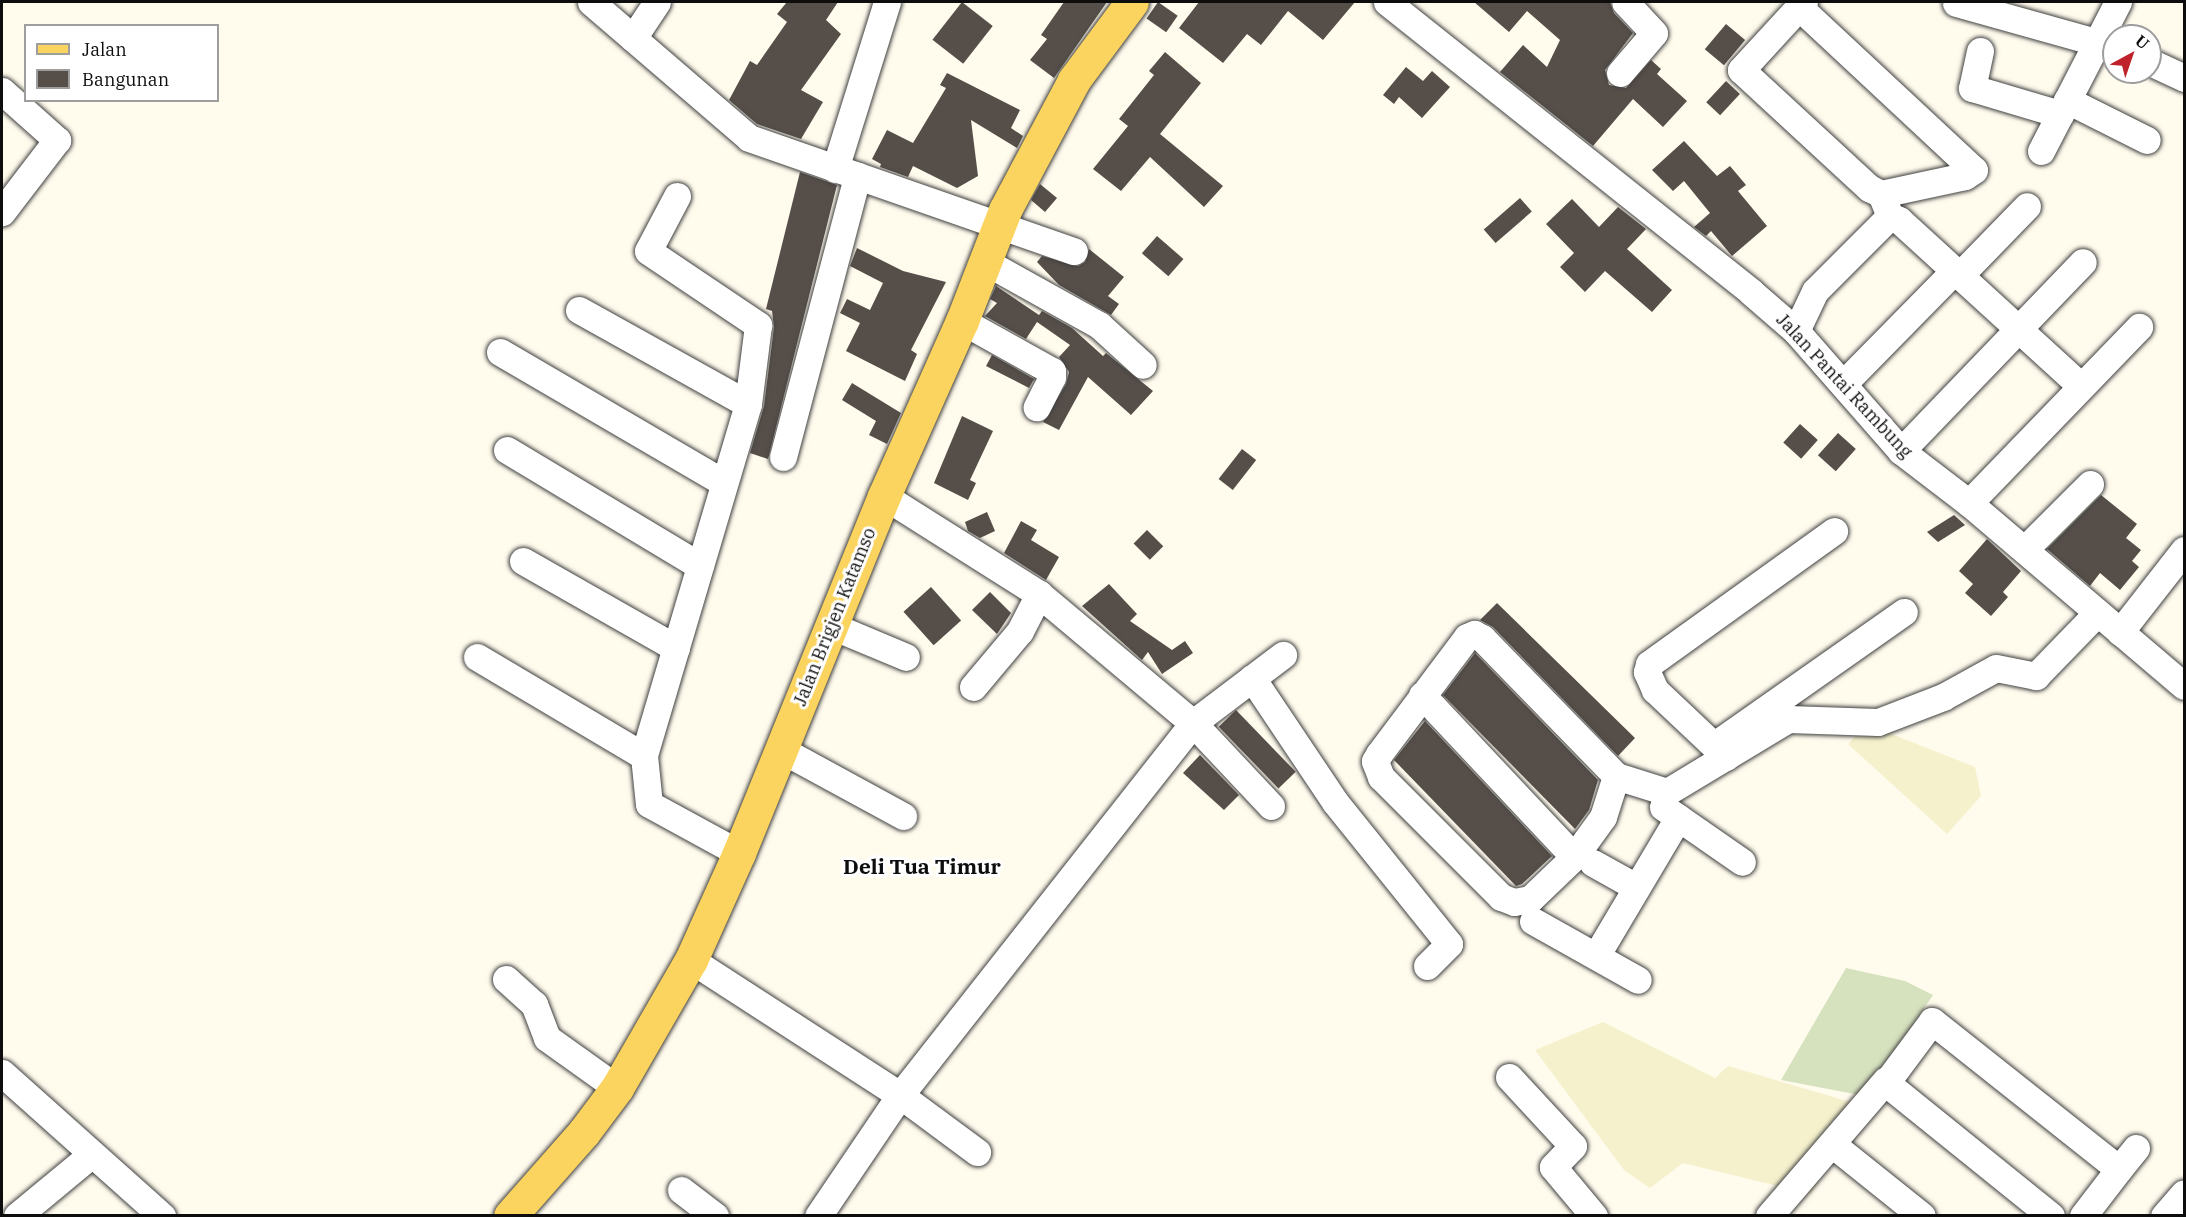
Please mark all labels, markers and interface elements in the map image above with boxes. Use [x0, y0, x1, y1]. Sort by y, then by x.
legend [24, 24, 219, 102]
north arrow [2102, 24, 2162, 84]
text: U [2131, 30, 2153, 53]
text: Jalan [82, 38, 127, 61]
text: Bangunan [82, 68, 169, 91]
street label: Jalan Pantai Rambung [1771, 309, 1917, 463]
street label: Jalan Brigjen Katamso [789, 525, 881, 709]
district label: Deli Tua Timur [843, 853, 1001, 879]

